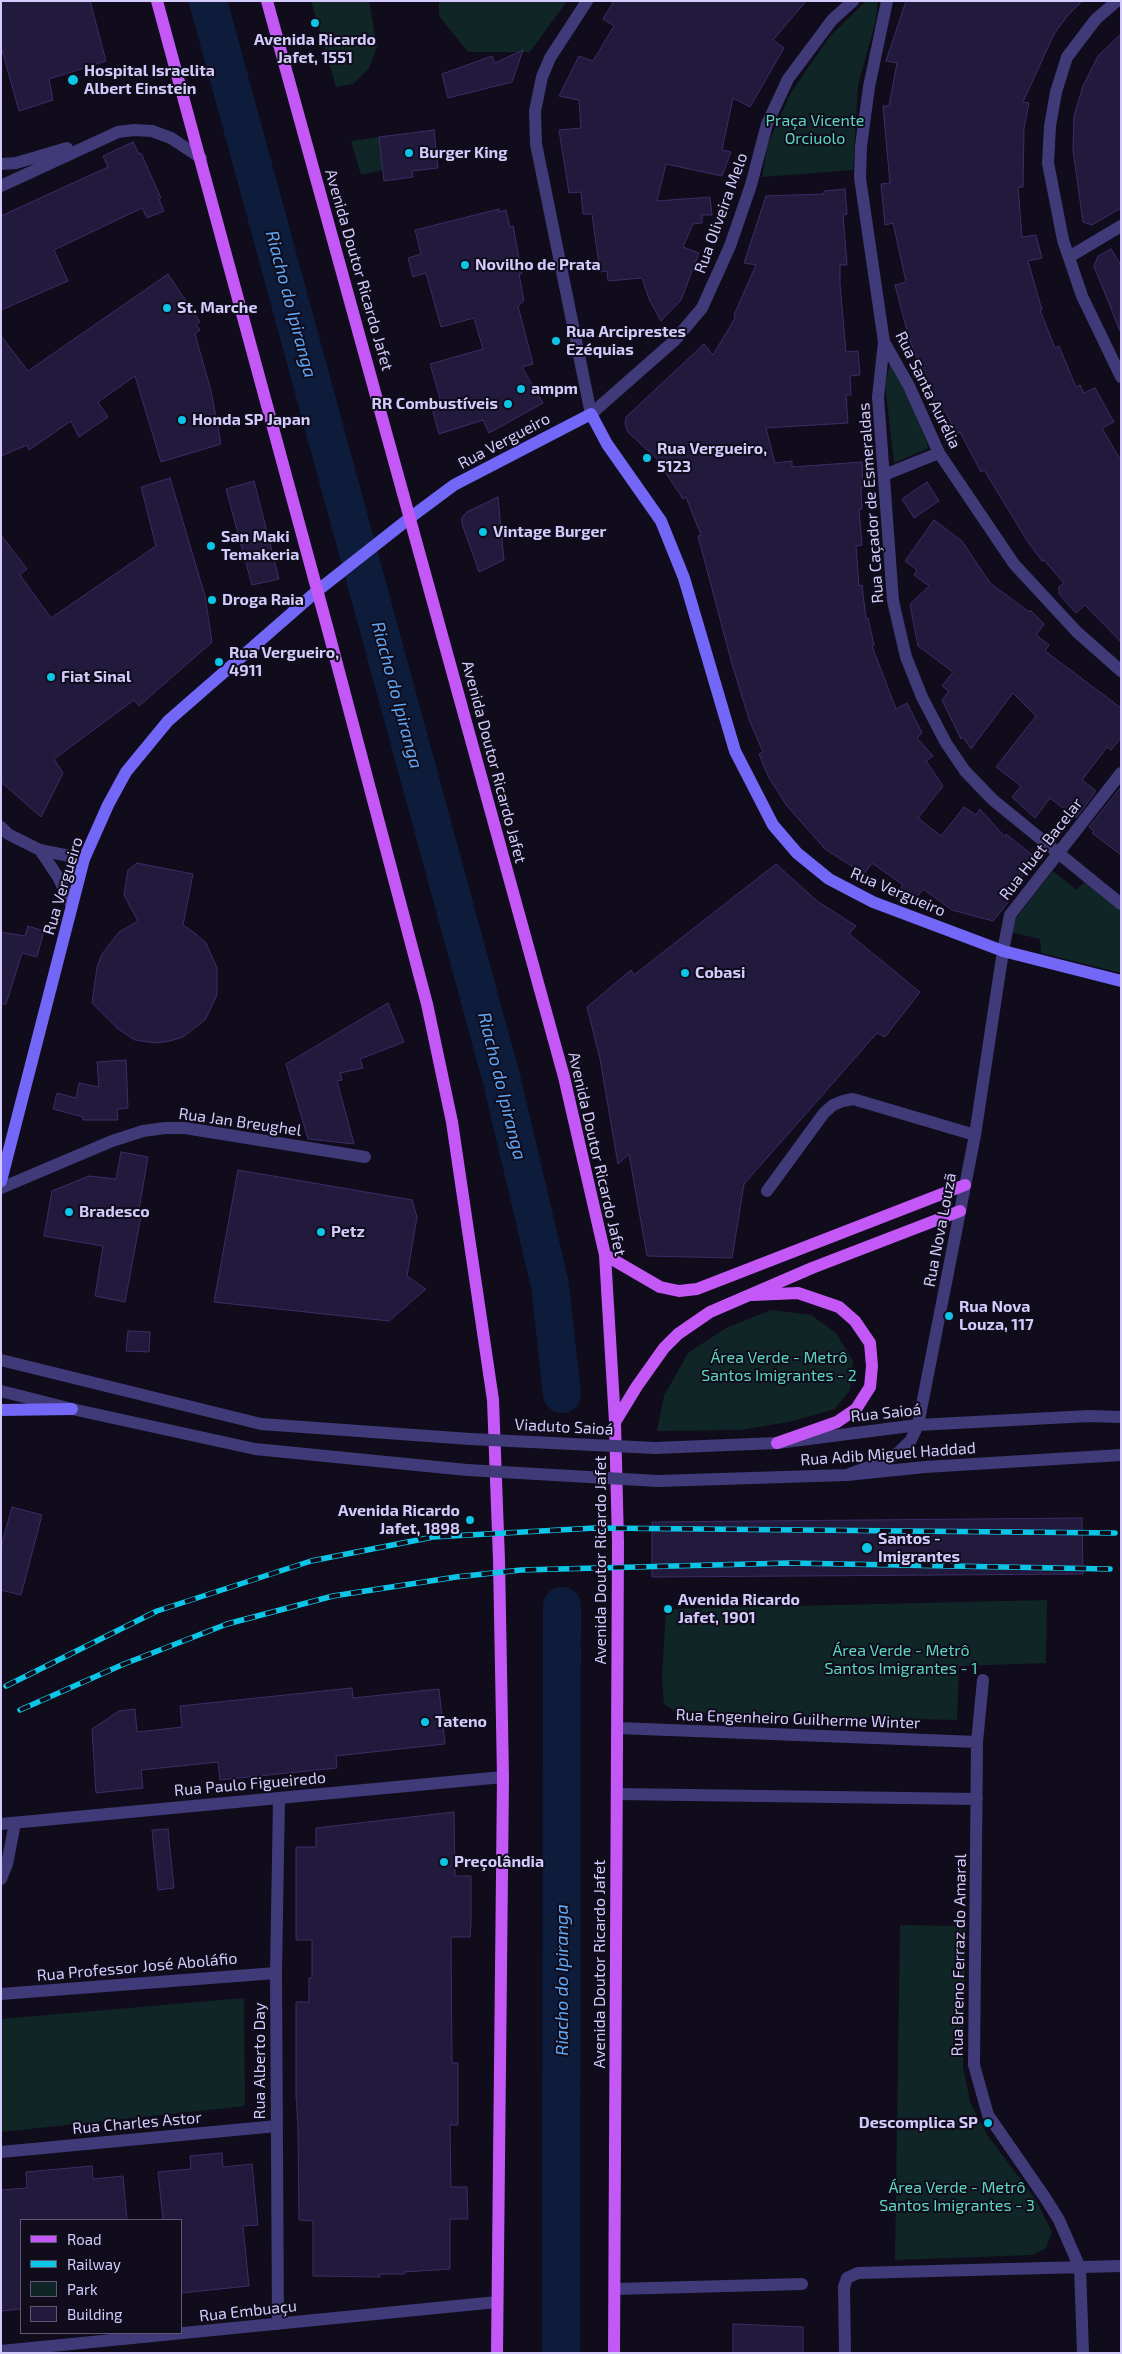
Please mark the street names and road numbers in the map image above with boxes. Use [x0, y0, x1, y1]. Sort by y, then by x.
street label: Rua Oliveira Melo [690, 150, 752, 276]
street label: Avenida Doutor Ricardo Jafet [321, 167, 397, 373]
street label: Rua Santa Aurélia [891, 328, 965, 452]
street label: Rua Caçador de Esmeraldas [854, 402, 888, 604]
street label: Rua Vergueiro [455, 409, 553, 473]
street label: Avenida Doutor Ricardo Jafet [458, 659, 530, 865]
street label: Rua Huet Bacelar [995, 794, 1087, 904]
street label: Rua Vergueiro [39, 835, 87, 937]
street label: Rua Vergueiro [848, 863, 948, 921]
street label: Avenida Doutor Ricardo Jafet [564, 1050, 630, 1258]
street label: Rua Jan Breughel [177, 1104, 303, 1140]
street label: Rua Nova Louzã [920, 1171, 960, 1289]
street label: Rua Saioá [850, 1400, 922, 1426]
street label: Viaduto Saioá [514, 1415, 614, 1439]
street label: Rua Adib Miguel Haddad [800, 1438, 976, 1470]
street label: Avenida Doutor Ricardo Jafet [591, 1456, 611, 1664]
street label: Rua Engenheiro Guilherme Winter [675, 1705, 921, 1733]
street label: Rua Paulo Figueiredo [173, 1768, 327, 1800]
street label: Rua Breno Ferraz do Amaral [948, 1853, 970, 2057]
street label: Avenida Doutor Ricardo Jafet [590, 1860, 610, 2068]
street label: Rua Professor José Aboláfio [36, 1949, 238, 1985]
street label: Rua Alberto Day [250, 2003, 270, 2119]
street label: Rua Charles Astor [72, 2108, 202, 2138]
street label: Rua Embuaçu [198, 2296, 298, 2326]

